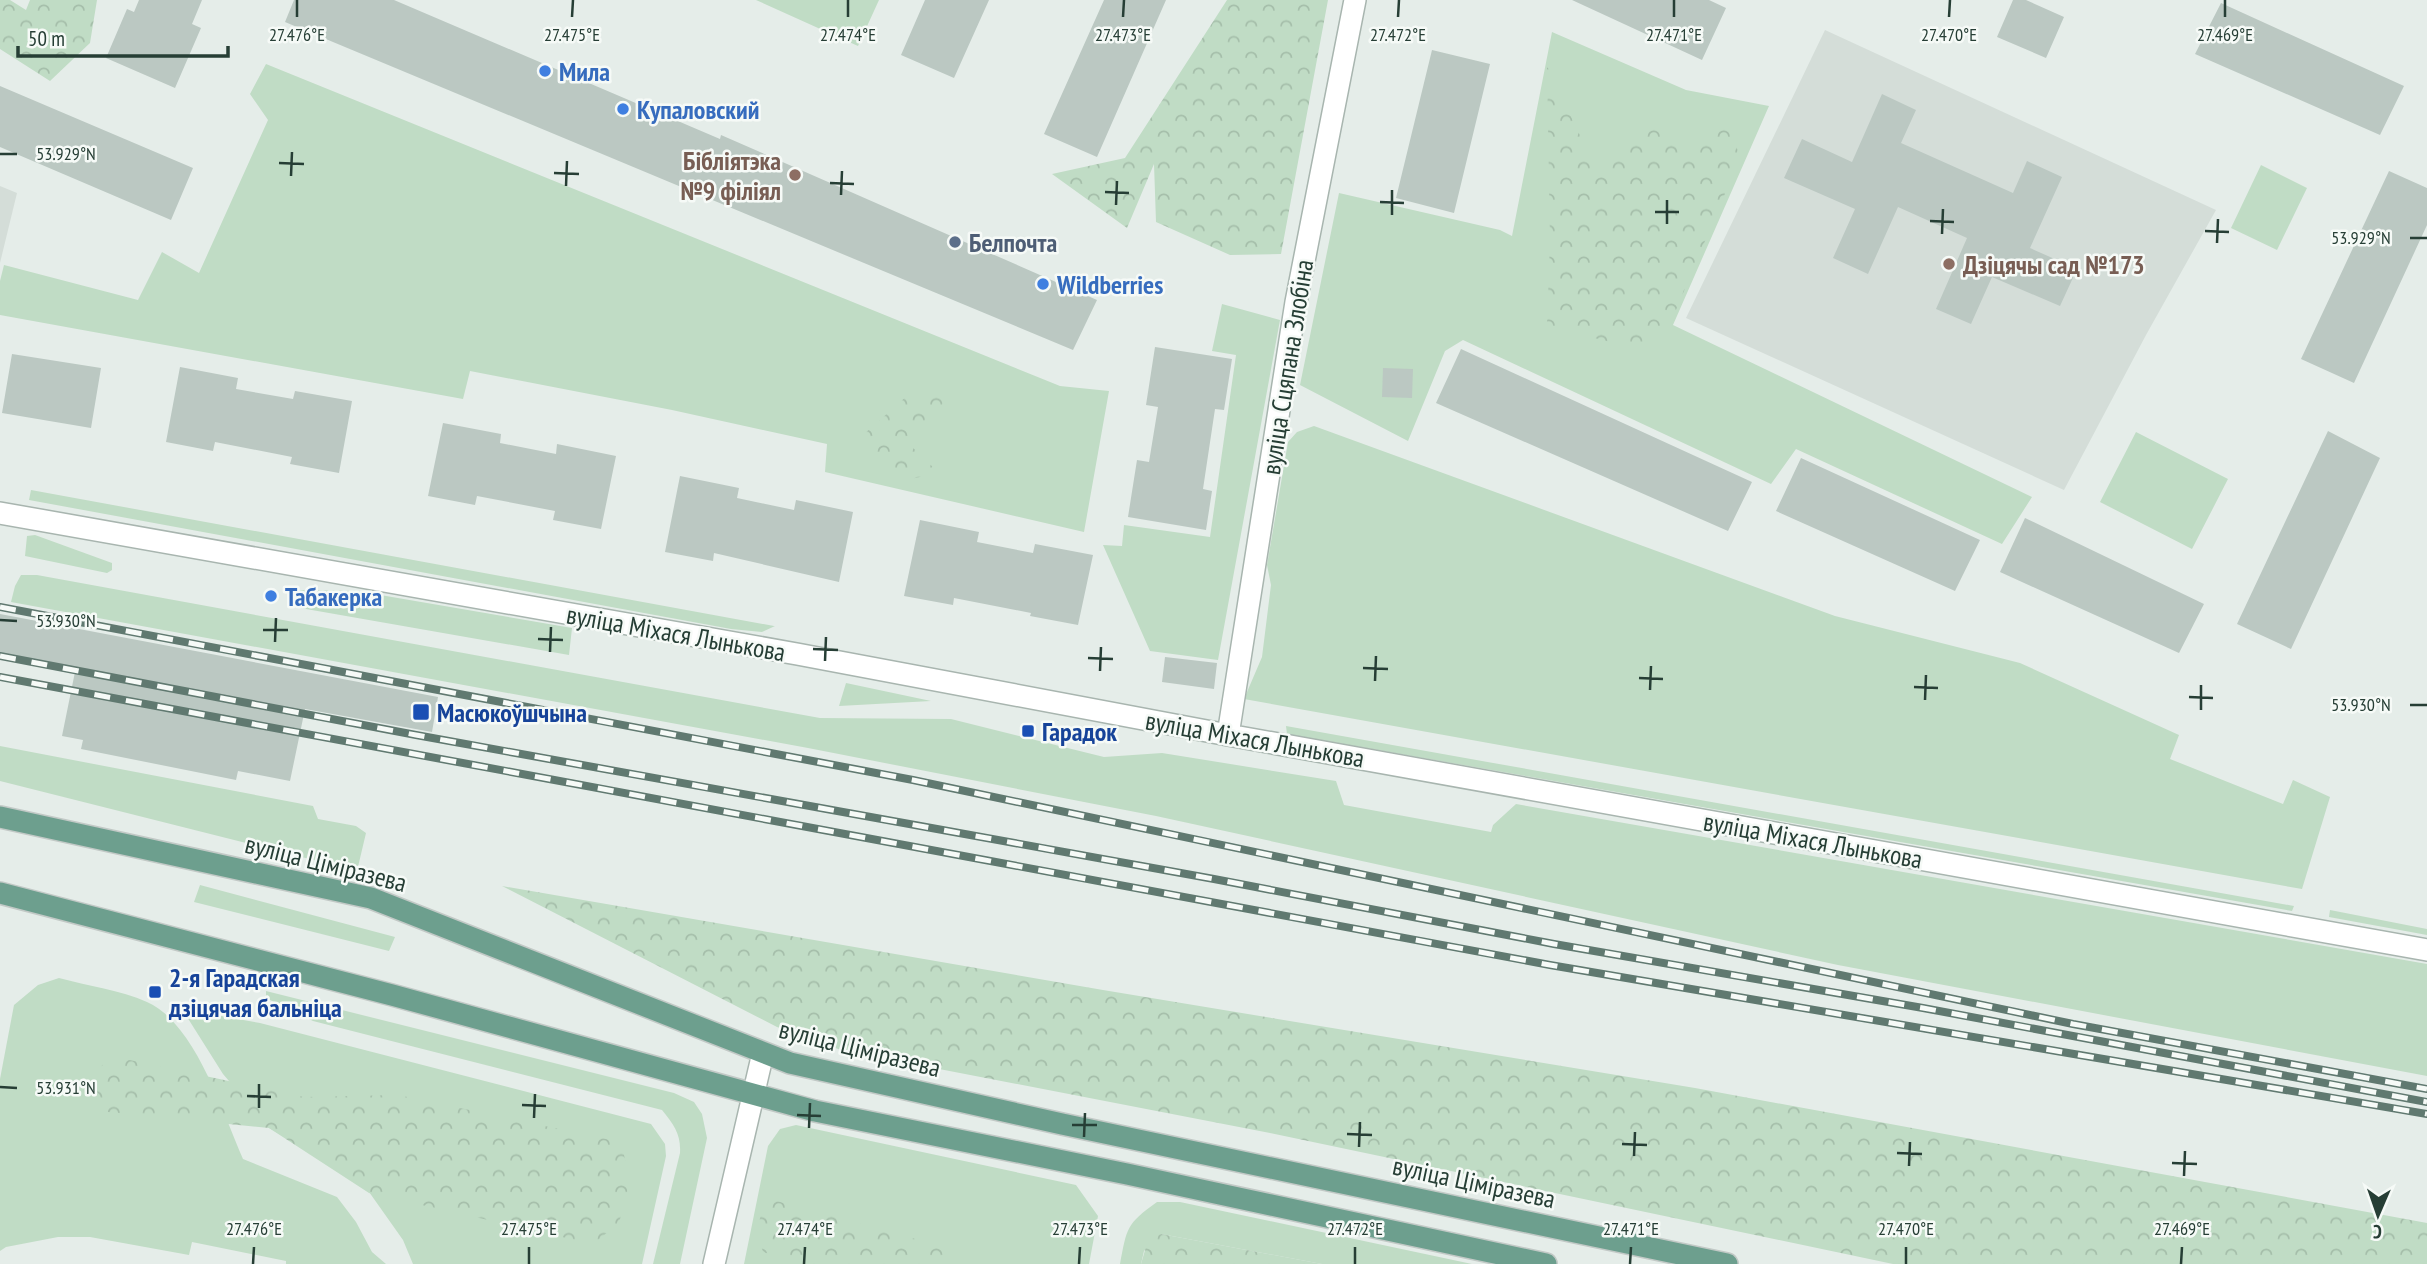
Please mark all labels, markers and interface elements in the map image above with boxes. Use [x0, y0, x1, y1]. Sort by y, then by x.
scale bar [18, 14, 228, 58]
text: 27.476°E [269, 23, 325, 46]
text: 27.475°E [544, 23, 600, 46]
text: 27.474°E [820, 23, 876, 46]
text: 27.473°E [1095, 23, 1151, 46]
text: 27.472°E [1370, 23, 1426, 46]
text: 27.471°E [1646, 23, 1702, 46]
text: 27.470°E [1921, 23, 1977, 46]
text: 27.469°E [2197, 23, 2253, 46]
text: 50 m [28, 25, 65, 52]
place label: Мила [559, 55, 610, 88]
marker: Мила [537, 63, 553, 79]
place label: Купаловский [637, 93, 759, 126]
marker: Купаловский [615, 101, 631, 117]
text: 53.929°N [36, 142, 96, 165]
place label: Бібліятэка №9 філіял [681, 144, 781, 207]
marker: Бібліятэка №9 філіял [787, 167, 803, 183]
place label: Белпочта [969, 226, 1057, 259]
text: 53.929°N [2331, 226, 2391, 249]
marker: Белпочта [947, 234, 963, 250]
place label: Дзіцячы сад №173 [1963, 248, 2145, 281]
marker: Дзіцячы сад №173 [1941, 256, 1957, 272]
street label: вуліца Сцяпана Злобіна [1254, 257, 1320, 477]
place label: Wildberries [1056, 268, 1163, 301]
marker: Wildberries [1035, 276, 1051, 292]
place label: Табакерка [285, 580, 382, 613]
marker: Табакерка [263, 588, 279, 604]
street label: вуліца Міхася Лынькова [564, 597, 788, 669]
text: 53.930°N [36, 609, 96, 632]
text: 53.930°N [2331, 693, 2391, 716]
place label: Масюкоўшчына [437, 696, 587, 729]
marker: Масюкоўшчына [411, 702, 431, 722]
street label: вуліца Міхася Лынькова [1143, 703, 1367, 775]
place label: Гарадок [1042, 715, 1117, 748]
marker: Гарадок [1020, 723, 1036, 739]
street label: вуліца Міхася Лынькова [1701, 804, 1925, 876]
street label: вуліца Ціміразева [242, 827, 410, 899]
place label: 2-я Гарадская дзіцячая бальніца [168, 961, 342, 1024]
marker: 2-я Гарадская дзіцячая бальніца [147, 984, 163, 1000]
street label: вуліца Ціміразева [776, 1012, 944, 1084]
text: 53.931°N [36, 1076, 96, 1099]
street label: вуліца Ціміразева [1390, 1149, 1558, 1215]
north arrow [2343, 1180, 2413, 1250]
text: 27.476°E [226, 1217, 282, 1240]
text: 27.475°E [501, 1217, 557, 1240]
text: 27.474°E [777, 1217, 833, 1240]
text: 27.473°E [1052, 1217, 1108, 1240]
text: 27.472°E [1327, 1217, 1383, 1240]
text: 27.471°E [1603, 1217, 1659, 1240]
text: 27.470°E [1878, 1217, 1934, 1240]
text: 27.469°E [2154, 1217, 2210, 1240]
text: С [2372, 1220, 2382, 1244]

